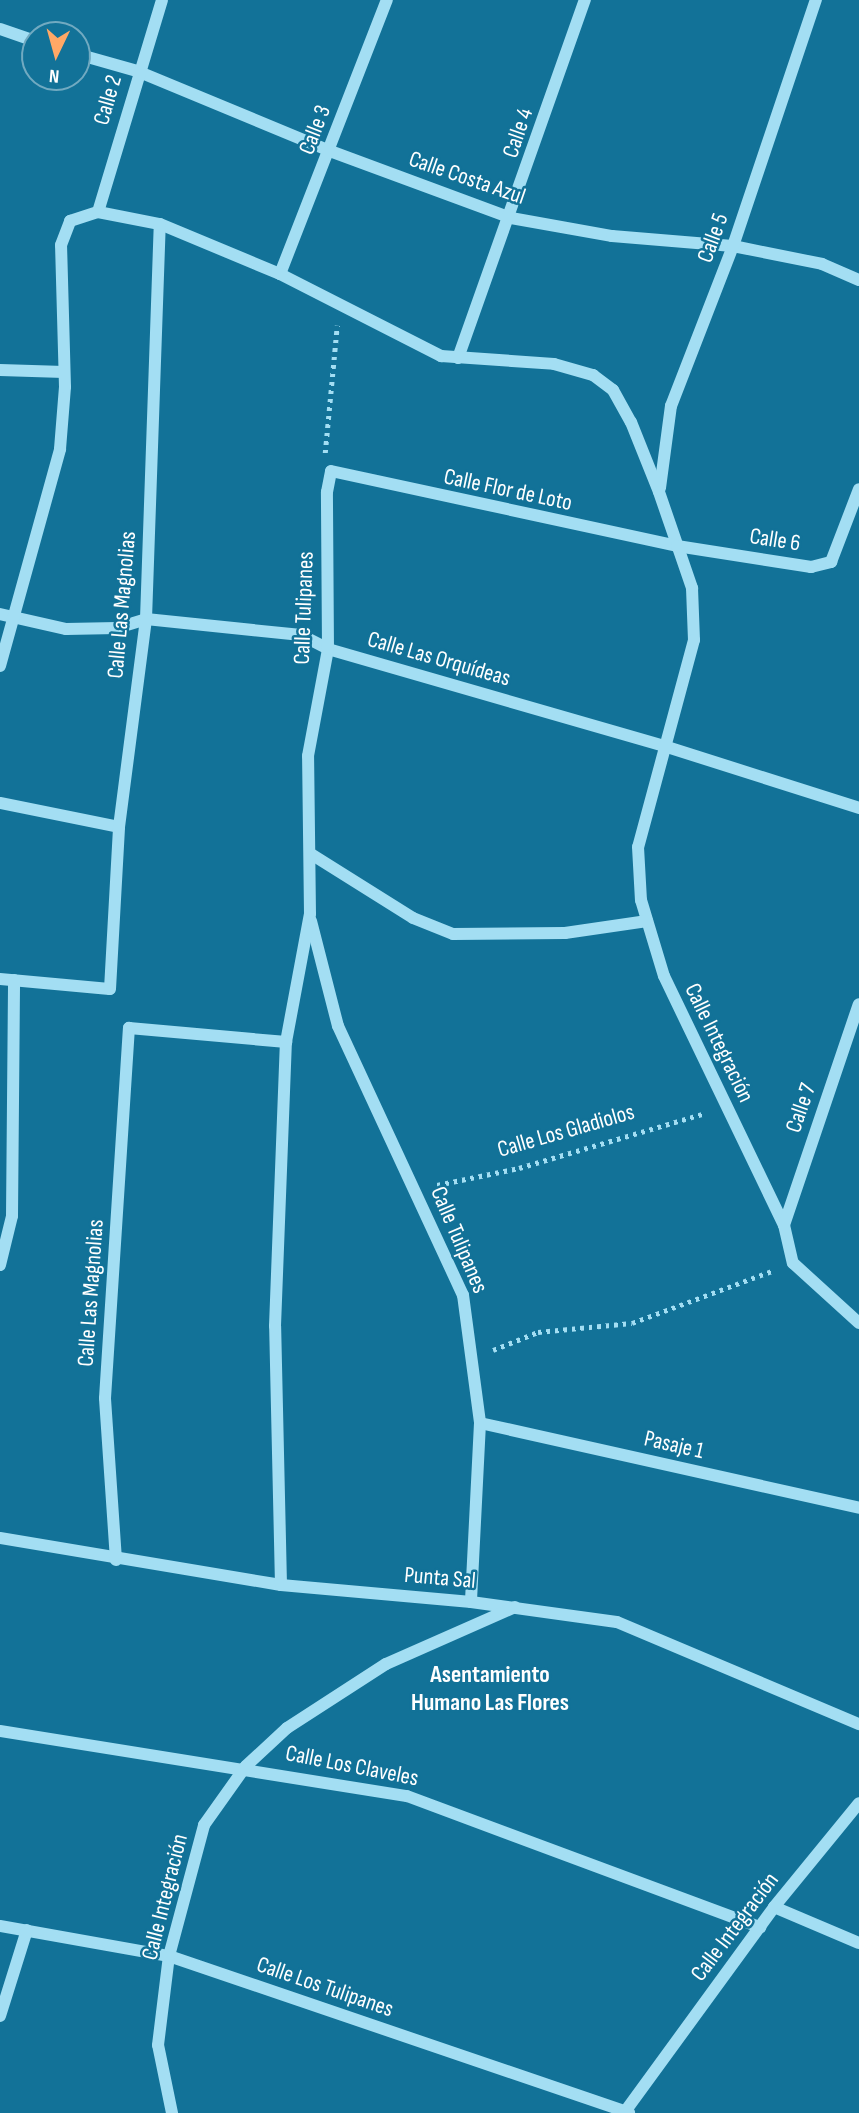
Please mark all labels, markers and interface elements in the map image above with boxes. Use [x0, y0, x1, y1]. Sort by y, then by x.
north arrow [21, 21, 91, 91]
text: N [48, 64, 60, 87]
street label: Calle 2 [88, 72, 128, 128]
street label: Calle 3 [293, 101, 337, 159]
street label: Calle 4 [497, 105, 539, 161]
street label: Calle Costa Azul [405, 145, 529, 211]
street label: Calle 5 [691, 210, 735, 266]
street label: Calle Flor de Loto [441, 463, 575, 517]
street label: Calle 6 [748, 522, 802, 558]
street label: Calle Las Magnolias [102, 530, 142, 680]
street label: Calle Tulipanes [288, 551, 320, 665]
street label: Calle Las Orquídeas [364, 625, 514, 693]
street label: Calle Integración [678, 979, 760, 1107]
street label: Calle 7 [780, 1080, 822, 1136]
street label: Calle Los Gladiolos [494, 1098, 638, 1164]
street label: Calle Tulipanes [424, 1183, 494, 1297]
street label: Calle Las Magnolias [72, 1218, 110, 1368]
street label: Pasaje 1 [641, 1425, 707, 1465]
street label: Punta Sal [403, 1561, 477, 1595]
district label: Asentamiento Humano Las Flores [411, 1661, 569, 1717]
street label: Calle Los Claveles [283, 1740, 421, 1792]
street label: Calle Integración [136, 1831, 194, 1963]
street label: Calle Integración [685, 1867, 785, 1987]
street label: Calle Los Tulipanes [253, 1951, 397, 2023]

